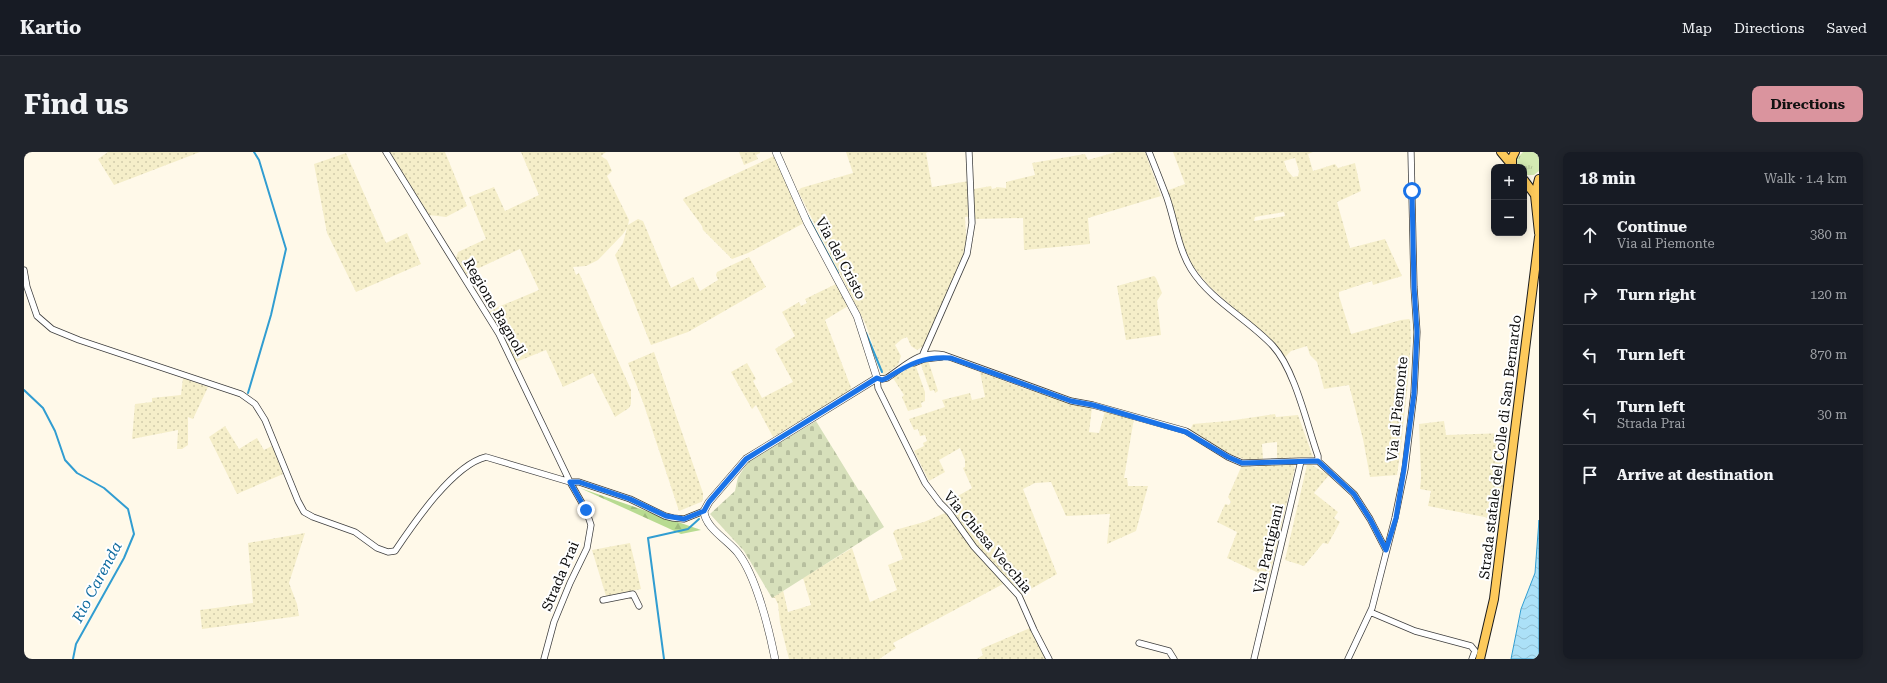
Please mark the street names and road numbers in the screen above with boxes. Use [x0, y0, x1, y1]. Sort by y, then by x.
street label: Via del Cristo [813, 214, 869, 302]
street label: Regione Bagnoli [461, 256, 530, 359]
street label: Strada statale del Colle di San Bernardo [1476, 314, 1524, 580]
street label: Via al Piemonte [1384, 356, 1410, 462]
street label: Via Chiesa Vecchia [941, 488, 1035, 596]
street label: Via Partigiani [1250, 502, 1286, 595]
street label: Strada Prai [538, 538, 582, 613]

